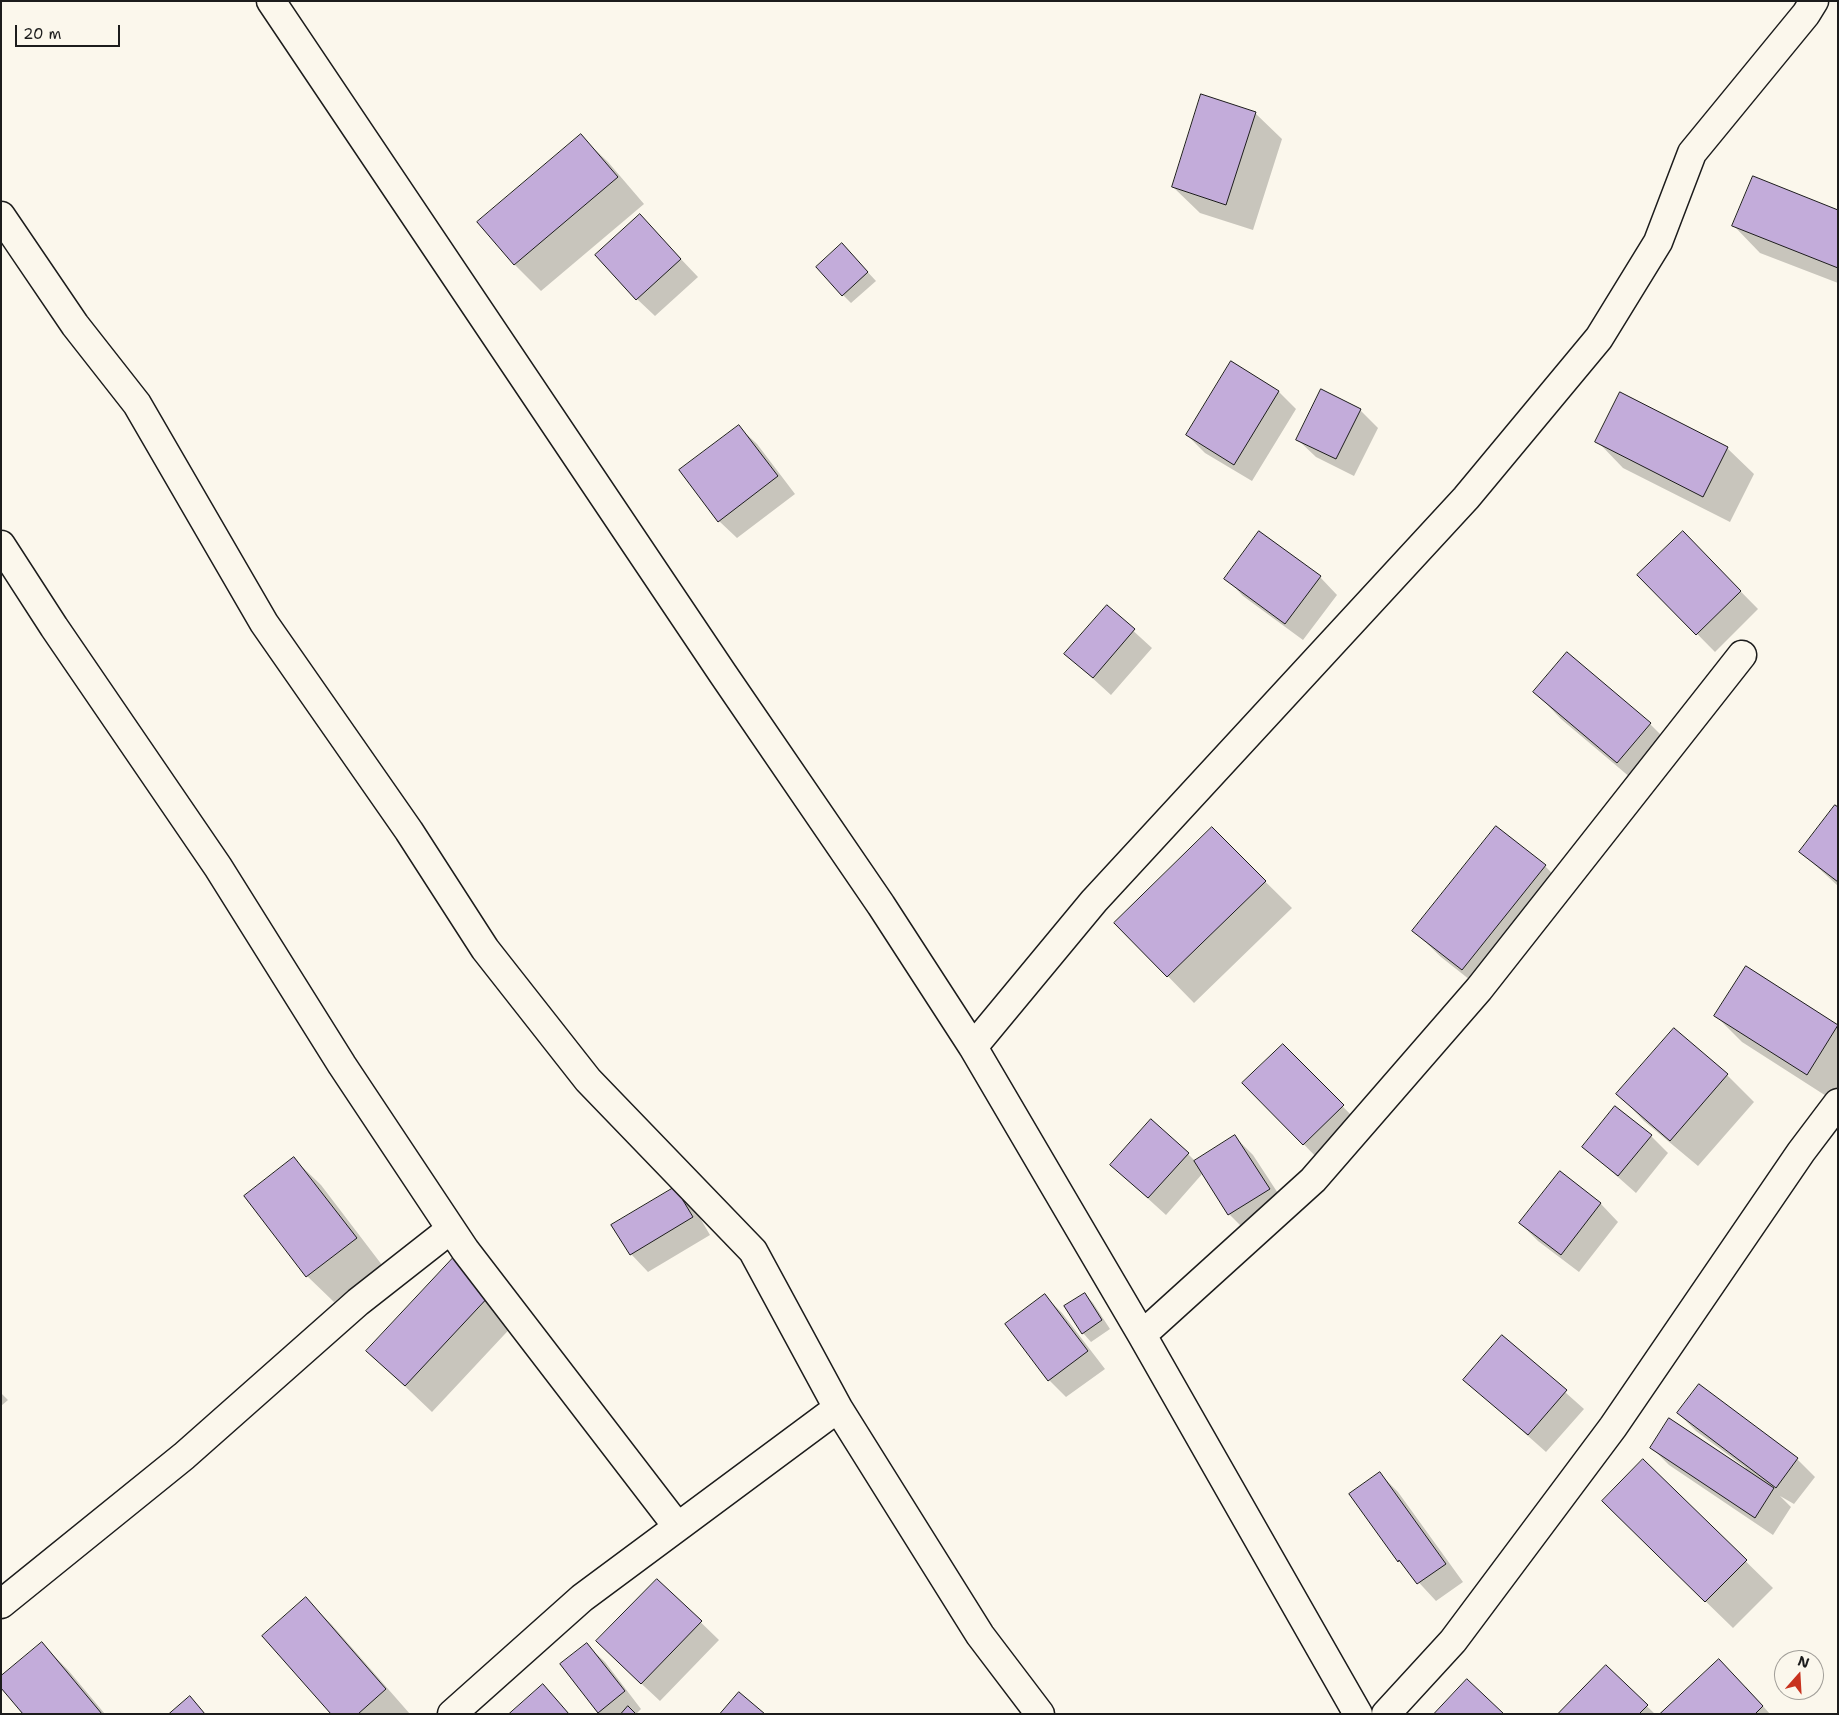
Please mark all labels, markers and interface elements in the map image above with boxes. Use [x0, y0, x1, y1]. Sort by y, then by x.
scale bar [18, 15, 122, 47]
text: 20 m [23, 24, 62, 44]
north arrow [1774, 1650, 1824, 1700]
text: N [1795, 1651, 1812, 1672]

